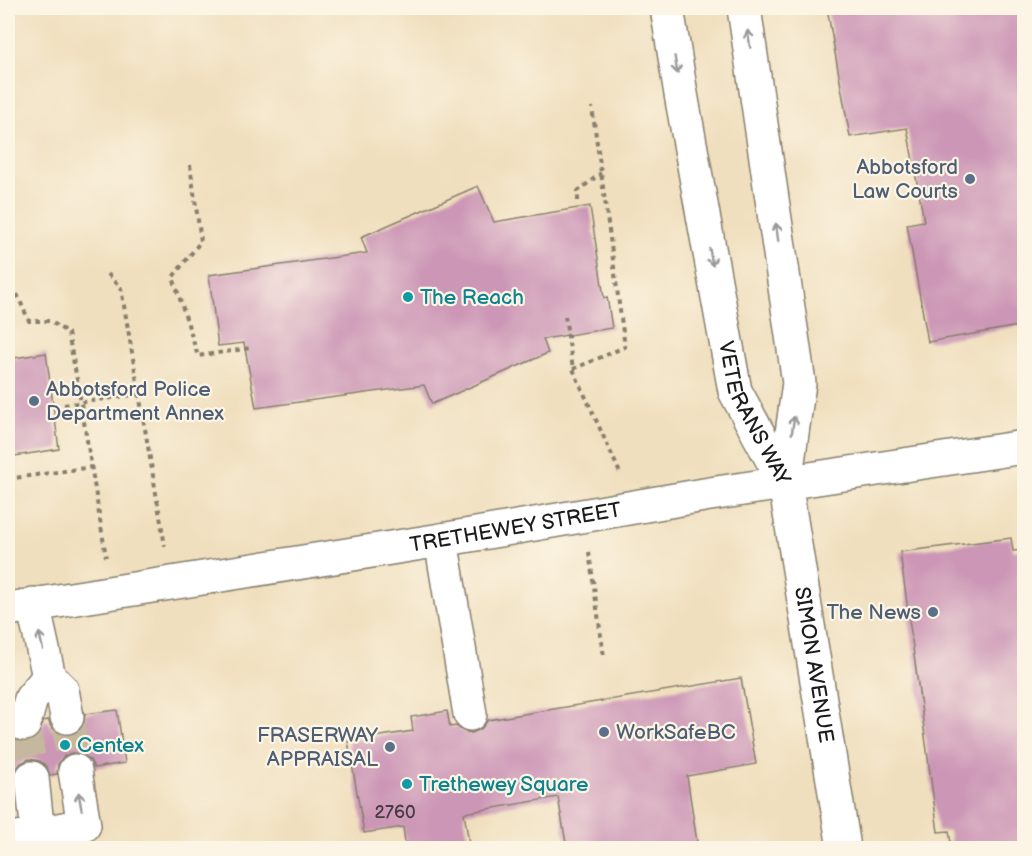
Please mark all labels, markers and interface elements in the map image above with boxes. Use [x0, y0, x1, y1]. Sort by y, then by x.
one-way arrow [744, 30, 755, 49]
one-way arrow [671, 55, 682, 75]
place label: Abbotsford Law Courts [852, 155, 958, 204]
marker: Abbotsford Law Courts [963, 172, 977, 186]
one-way arrow [772, 222, 783, 242]
one-way arrow [705, 247, 716, 266]
place label: The Reach [420, 285, 524, 310]
marker: The Reach [401, 290, 415, 304]
street label: VETERANS WAY [713, 339, 796, 490]
place label: Abbotsford Police Department Annex [46, 377, 224, 426]
marker: Abbotsford Police Department Annex [27, 394, 41, 408]
one-way arrow [788, 416, 799, 435]
street label: TRETHEWEY STREET [408, 497, 623, 558]
street label: SIMON AVENUE [789, 585, 839, 745]
place label: The News [826, 600, 921, 625]
marker: The News [926, 605, 940, 619]
one-way arrow [35, 632, 46, 651]
place label: WorkSafeBC [616, 720, 736, 745]
place label: FRASERWAY APPRAISAL [257, 723, 379, 772]
marker: WorkSafeBC [597, 725, 611, 739]
place label: Centex [77, 733, 144, 758]
marker: Centex [58, 738, 72, 752]
marker: FRASERWAY APPRAISAL [383, 740, 397, 754]
place label: Trethewey Square [419, 772, 588, 797]
marker: Trethewey Square [400, 777, 414, 791]
one-way arrow [74, 791, 85, 811]
house number: 2760 [374, 802, 416, 823]

